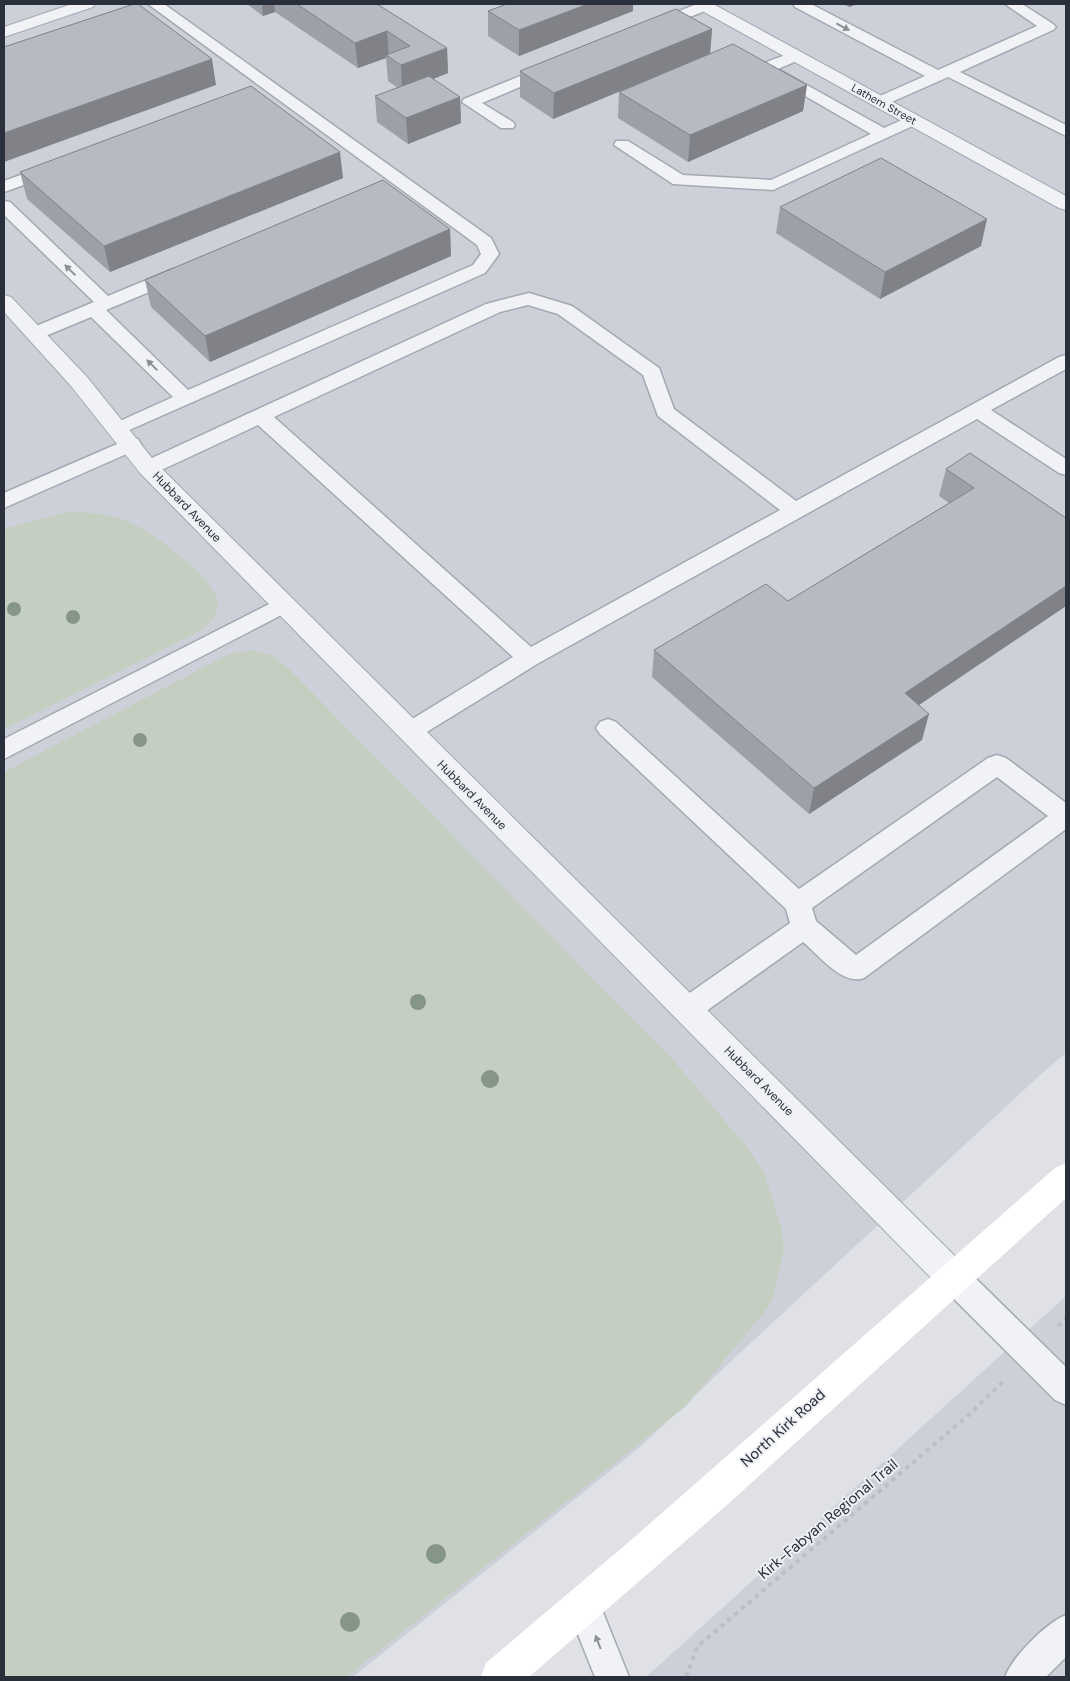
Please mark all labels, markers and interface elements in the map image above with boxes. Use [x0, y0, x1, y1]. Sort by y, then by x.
one-way arrow [836, 22, 849, 31]
street label: Lathem Street [849, 80, 919, 128]
one-way arrow [65, 264, 77, 276]
one-way arrow [146, 359, 158, 371]
street label: Hubbard Avenue [149, 468, 225, 546]
street label: Hubbard Avenue [434, 757, 510, 833]
street label: Hubbard Avenue [721, 1043, 797, 1119]
street label: North Kirk Road [736, 1385, 830, 1471]
street label: Kirk-Fabyan Regional Trail [754, 1455, 902, 1583]
one-way arrow [594, 1634, 602, 1649]

